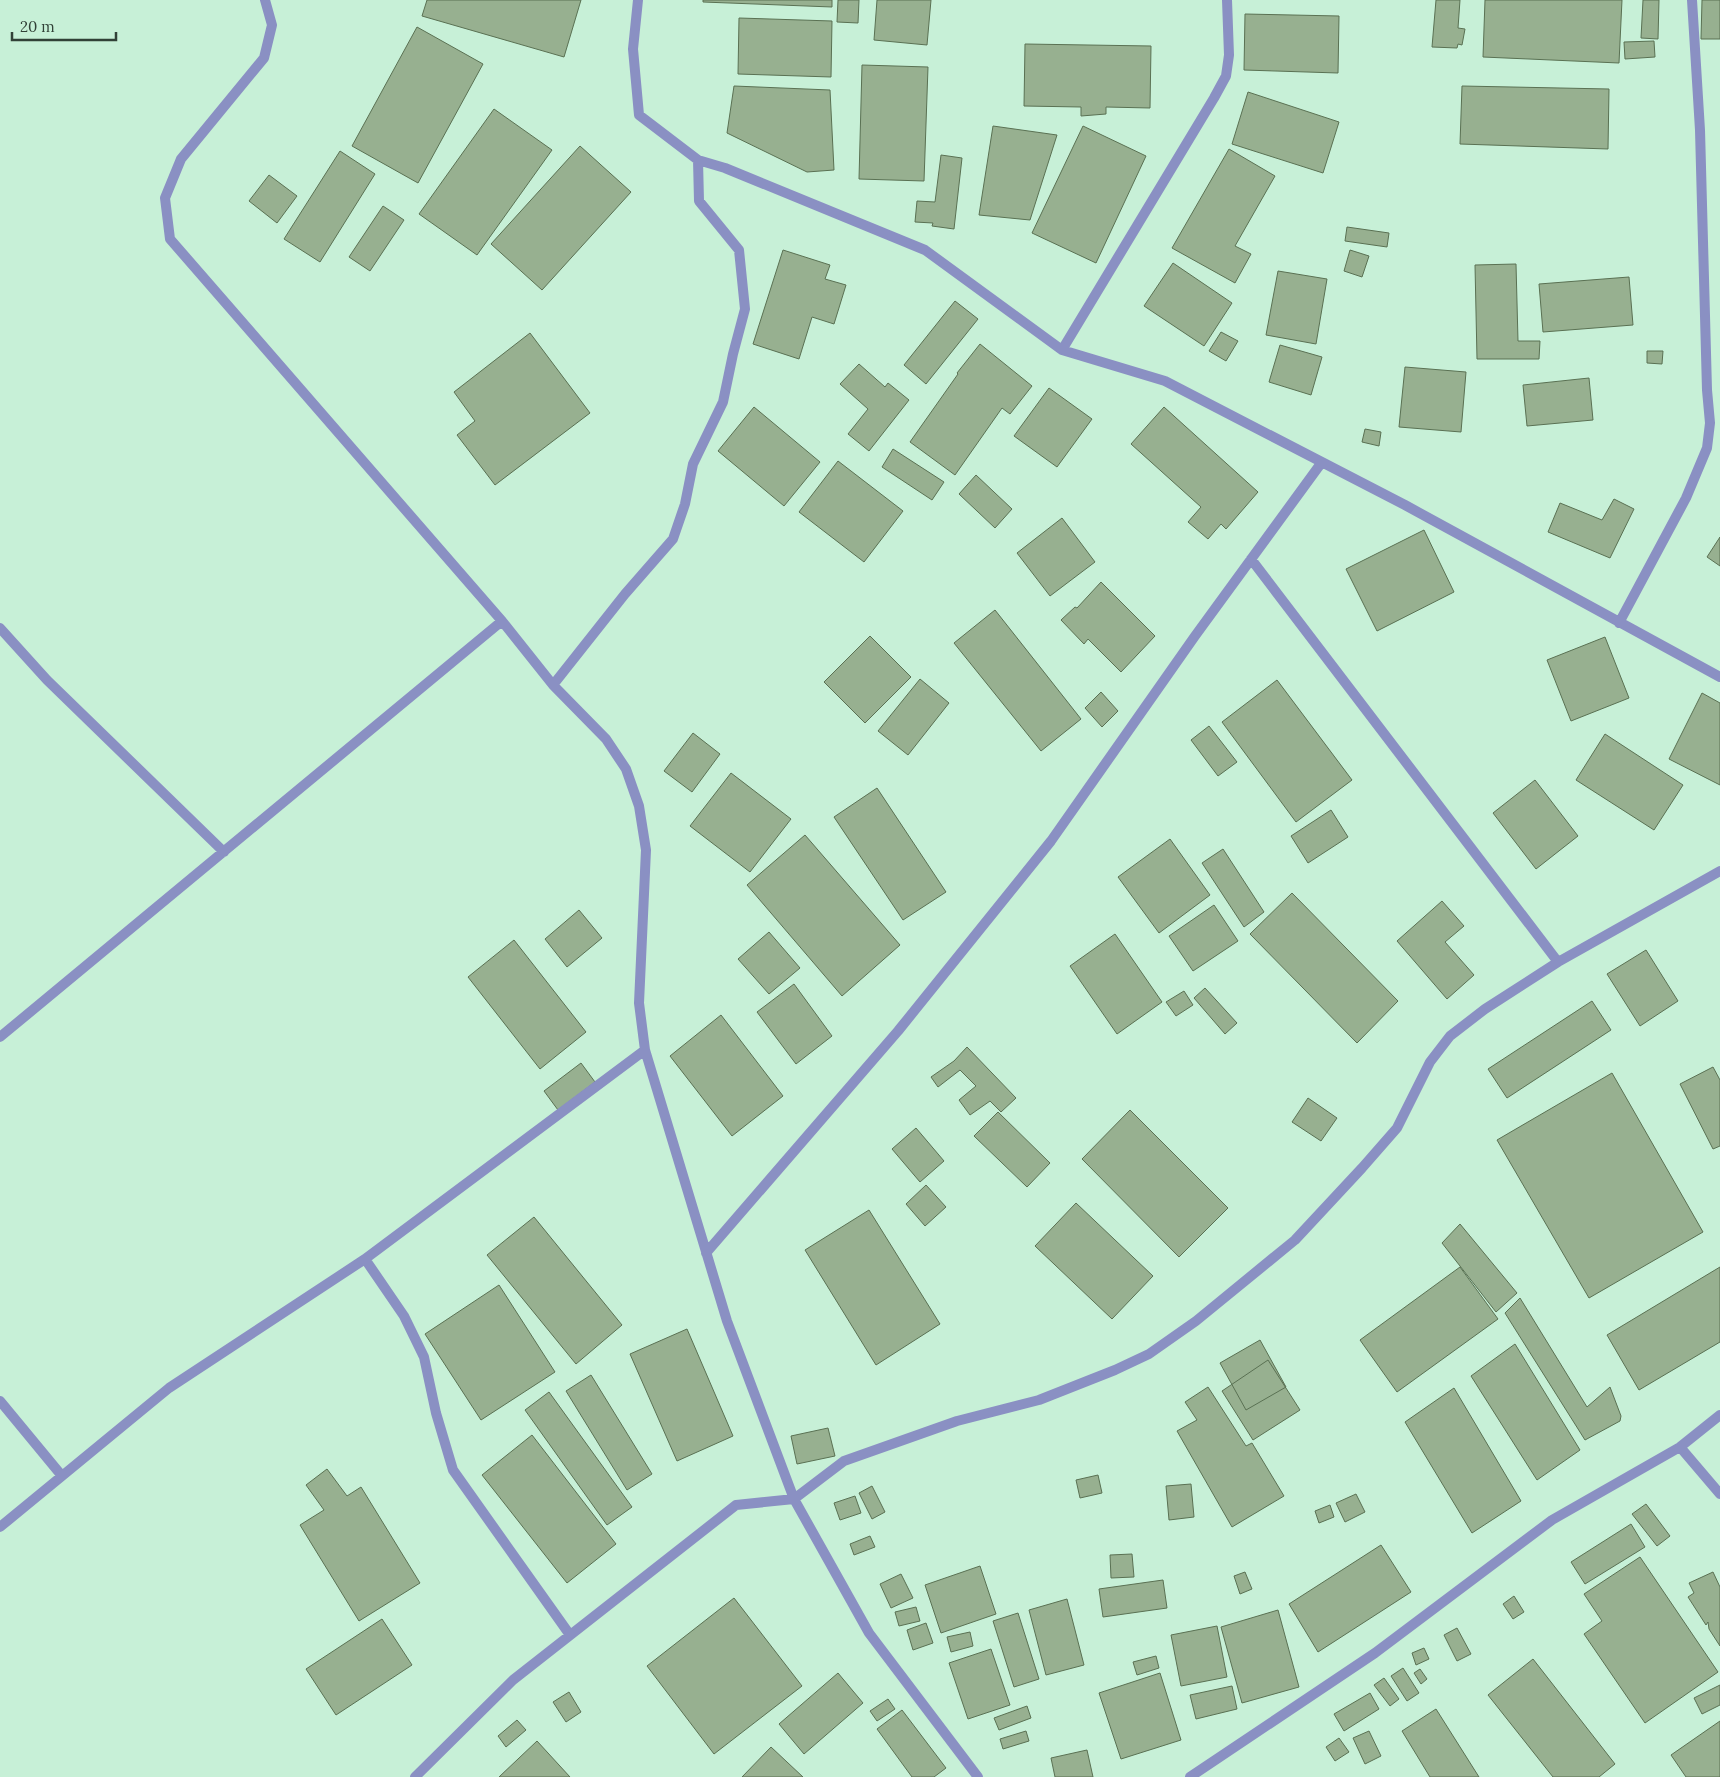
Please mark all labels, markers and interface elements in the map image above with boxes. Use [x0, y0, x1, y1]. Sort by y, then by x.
scale bar [12, 10, 116, 42]
text: 20 m [20, 17, 55, 36]

